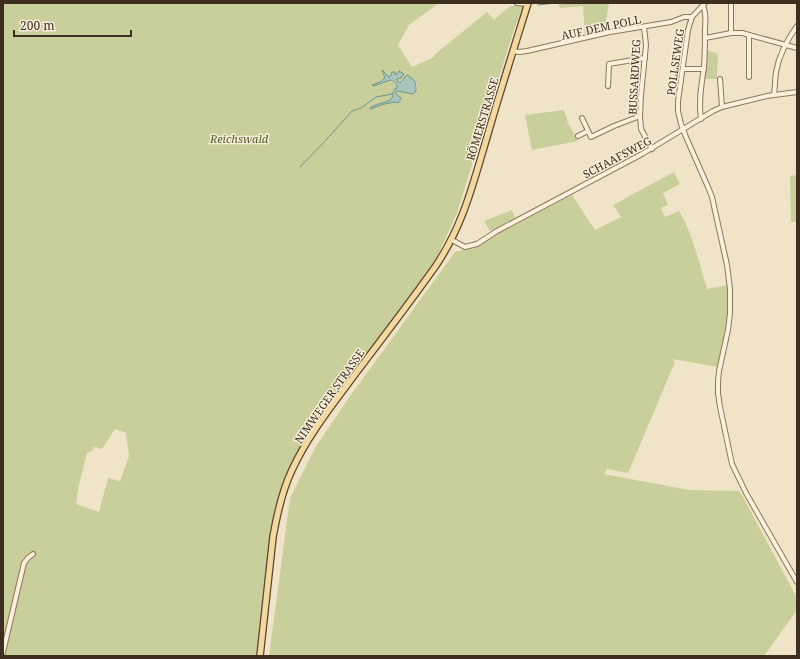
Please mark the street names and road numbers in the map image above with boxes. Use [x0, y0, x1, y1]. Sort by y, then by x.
street label: AUF DEM POLL [560, 11, 642, 43]
street label: POLLSEWEG [663, 27, 687, 96]
street label: BUSSARDWEG [625, 39, 643, 115]
street label: RÖMERSTRASSE [462, 76, 502, 162]
street label: SCHAAFSWEG [580, 133, 654, 181]
street label: NIMWEGER STRASSE [291, 346, 367, 446]

